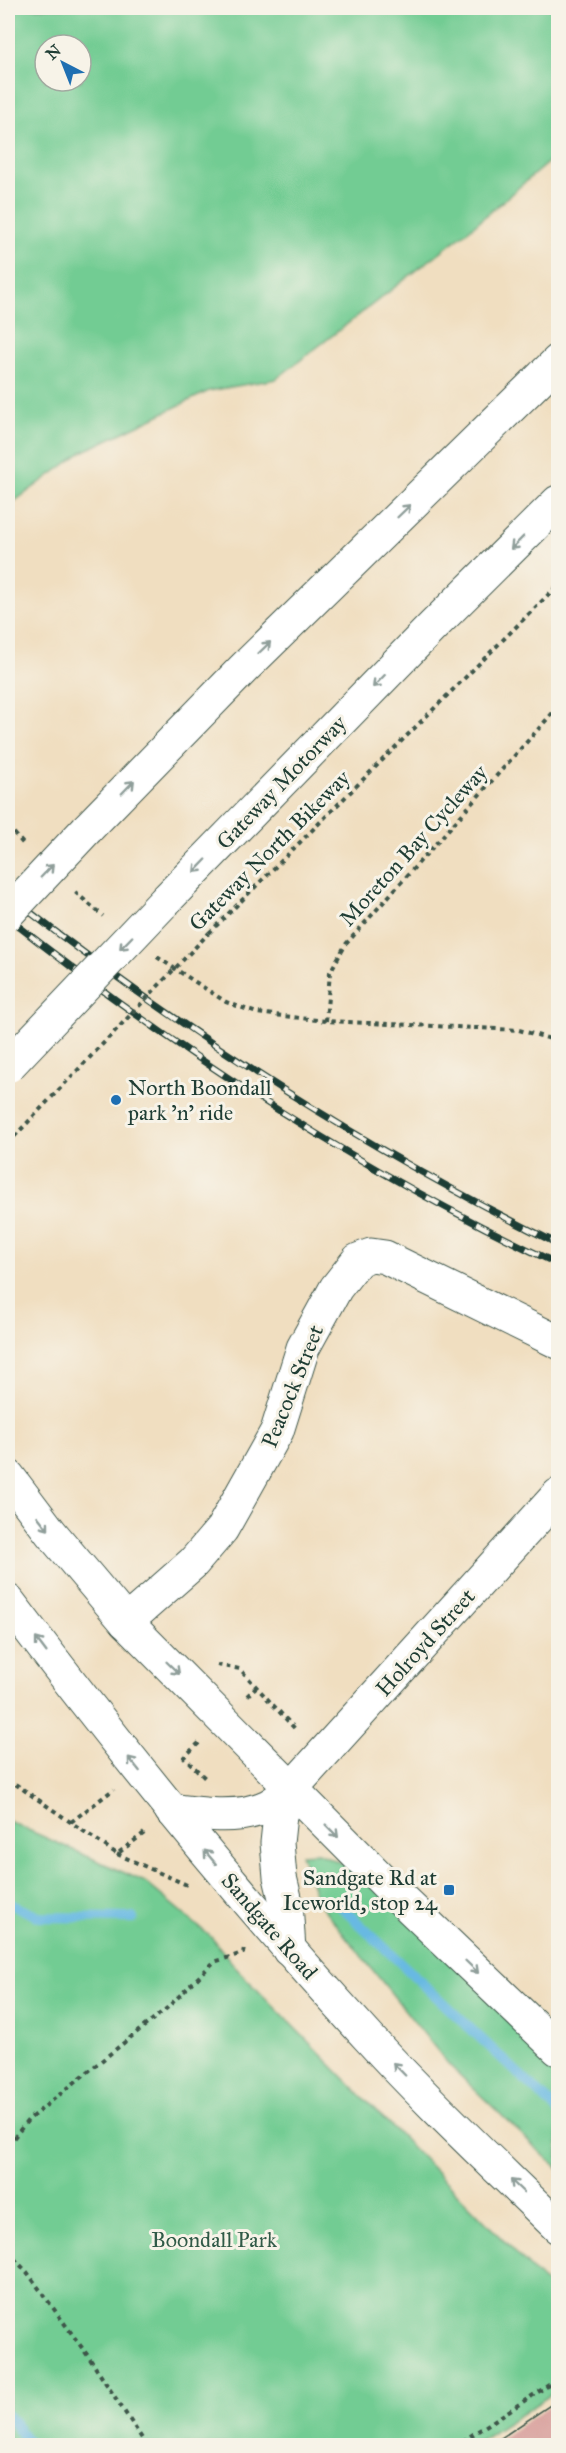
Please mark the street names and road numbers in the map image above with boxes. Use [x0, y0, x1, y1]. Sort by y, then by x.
street label: Gateway Motorway [211, 709, 352, 855]
street label: Moreton Bay Cycleway [334, 758, 494, 932]
street label: Gateway North Bikeway [183, 764, 356, 936]
street label: Peacock Street [256, 1321, 329, 1451]
street label: Holroyd Street [370, 1583, 481, 1702]
street label: Sandgate Road [216, 1867, 323, 1985]

